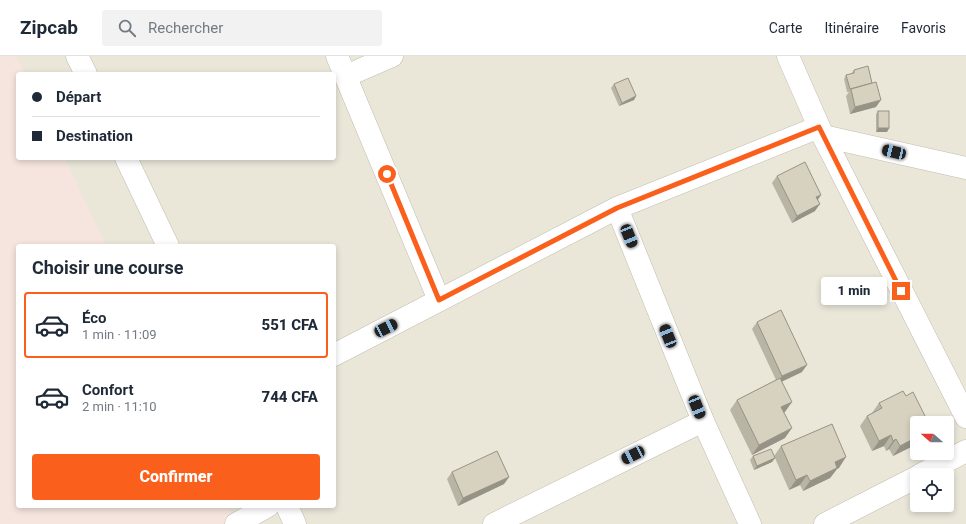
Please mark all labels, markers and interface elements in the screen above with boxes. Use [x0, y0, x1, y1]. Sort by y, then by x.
search box [102, 10, 382, 46]
text: Zipcab [20, 16, 78, 39]
icon: search [116, 17, 138, 39]
text: Rechercher [148, 19, 223, 37]
text: Carte [769, 20, 802, 36]
text: Itinéraire [824, 20, 879, 36]
text: Favoris [901, 20, 946, 36]
text: Départ [56, 88, 101, 106]
text: Destination [56, 127, 133, 145]
car [881, 143, 907, 161]
route start [378, 165, 396, 183]
car [619, 223, 639, 249]
text: Choisir une course [32, 257, 183, 278]
callout: 1 min [821, 277, 887, 305]
route end [892, 282, 910, 300]
text: 1 min [838, 283, 870, 298]
icon: car [34, 307, 70, 343]
text: Éco [82, 309, 107, 327]
text: 551 CFA [262, 316, 318, 334]
car [373, 317, 399, 339]
car [658, 323, 678, 349]
text: 1 min · 11:09 [82, 327, 157, 342]
icon: car [34, 379, 70, 415]
text: Confort [82, 381, 133, 399]
text: 744 CFA [262, 388, 318, 406]
car [687, 394, 707, 420]
text: 2 min · 11:10 [82, 399, 157, 414]
north arrow [910, 416, 954, 460]
map controls [910, 416, 954, 512]
car [620, 444, 646, 466]
button: Confirmer [32, 454, 320, 500]
button: locate [910, 468, 954, 512]

